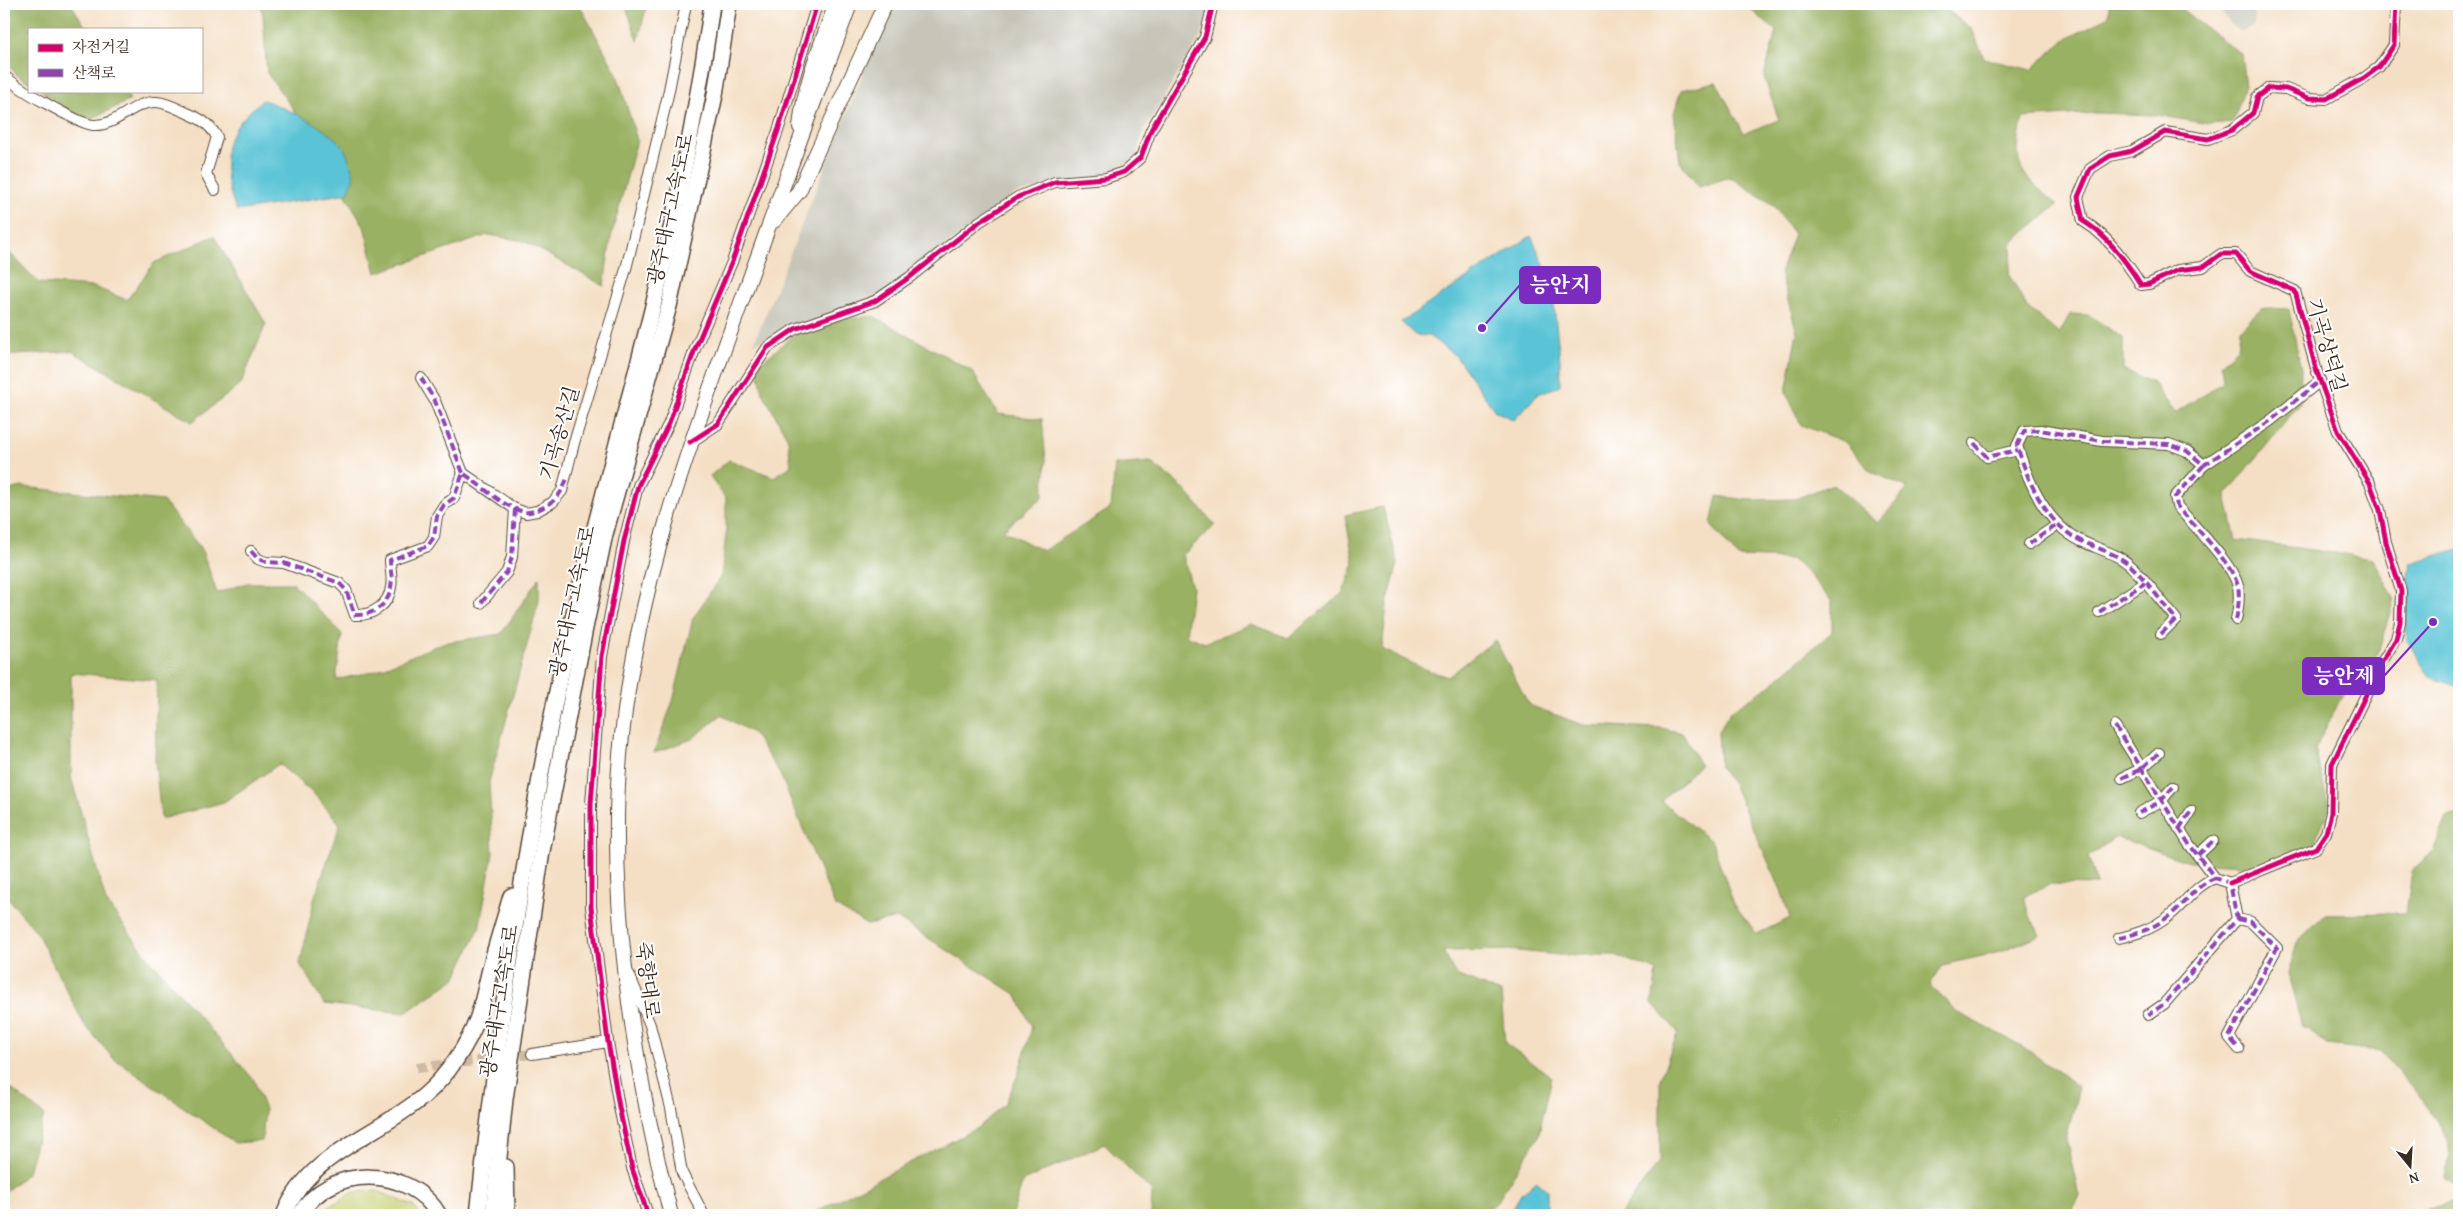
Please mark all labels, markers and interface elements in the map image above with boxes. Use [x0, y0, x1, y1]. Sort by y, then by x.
legend [28, 28, 202, 92]
text: 자전거길 [72, 36, 130, 57]
text: 산책로 [72, 62, 116, 83]
street label: 광주대구고속도로 [639, 130, 700, 288]
callout: 능안지 [1520, 267, 1600, 303]
text: 능안지 [1530, 269, 1590, 300]
street label: 기곡상덕길 [2300, 294, 2355, 395]
street label: 기곡송산길 [531, 382, 586, 483]
street label: 광주대구고속도로 [541, 522, 602, 680]
callout: 능안제 [2303, 658, 2384, 694]
text: 능안제 [2314, 660, 2374, 691]
street label: 광주대구고속도로 [472, 922, 525, 1080]
street label: 죽향대로 [629, 940, 668, 1020]
north arrow [2386, 1142, 2436, 1192]
text: N [2406, 1167, 2422, 1190]

